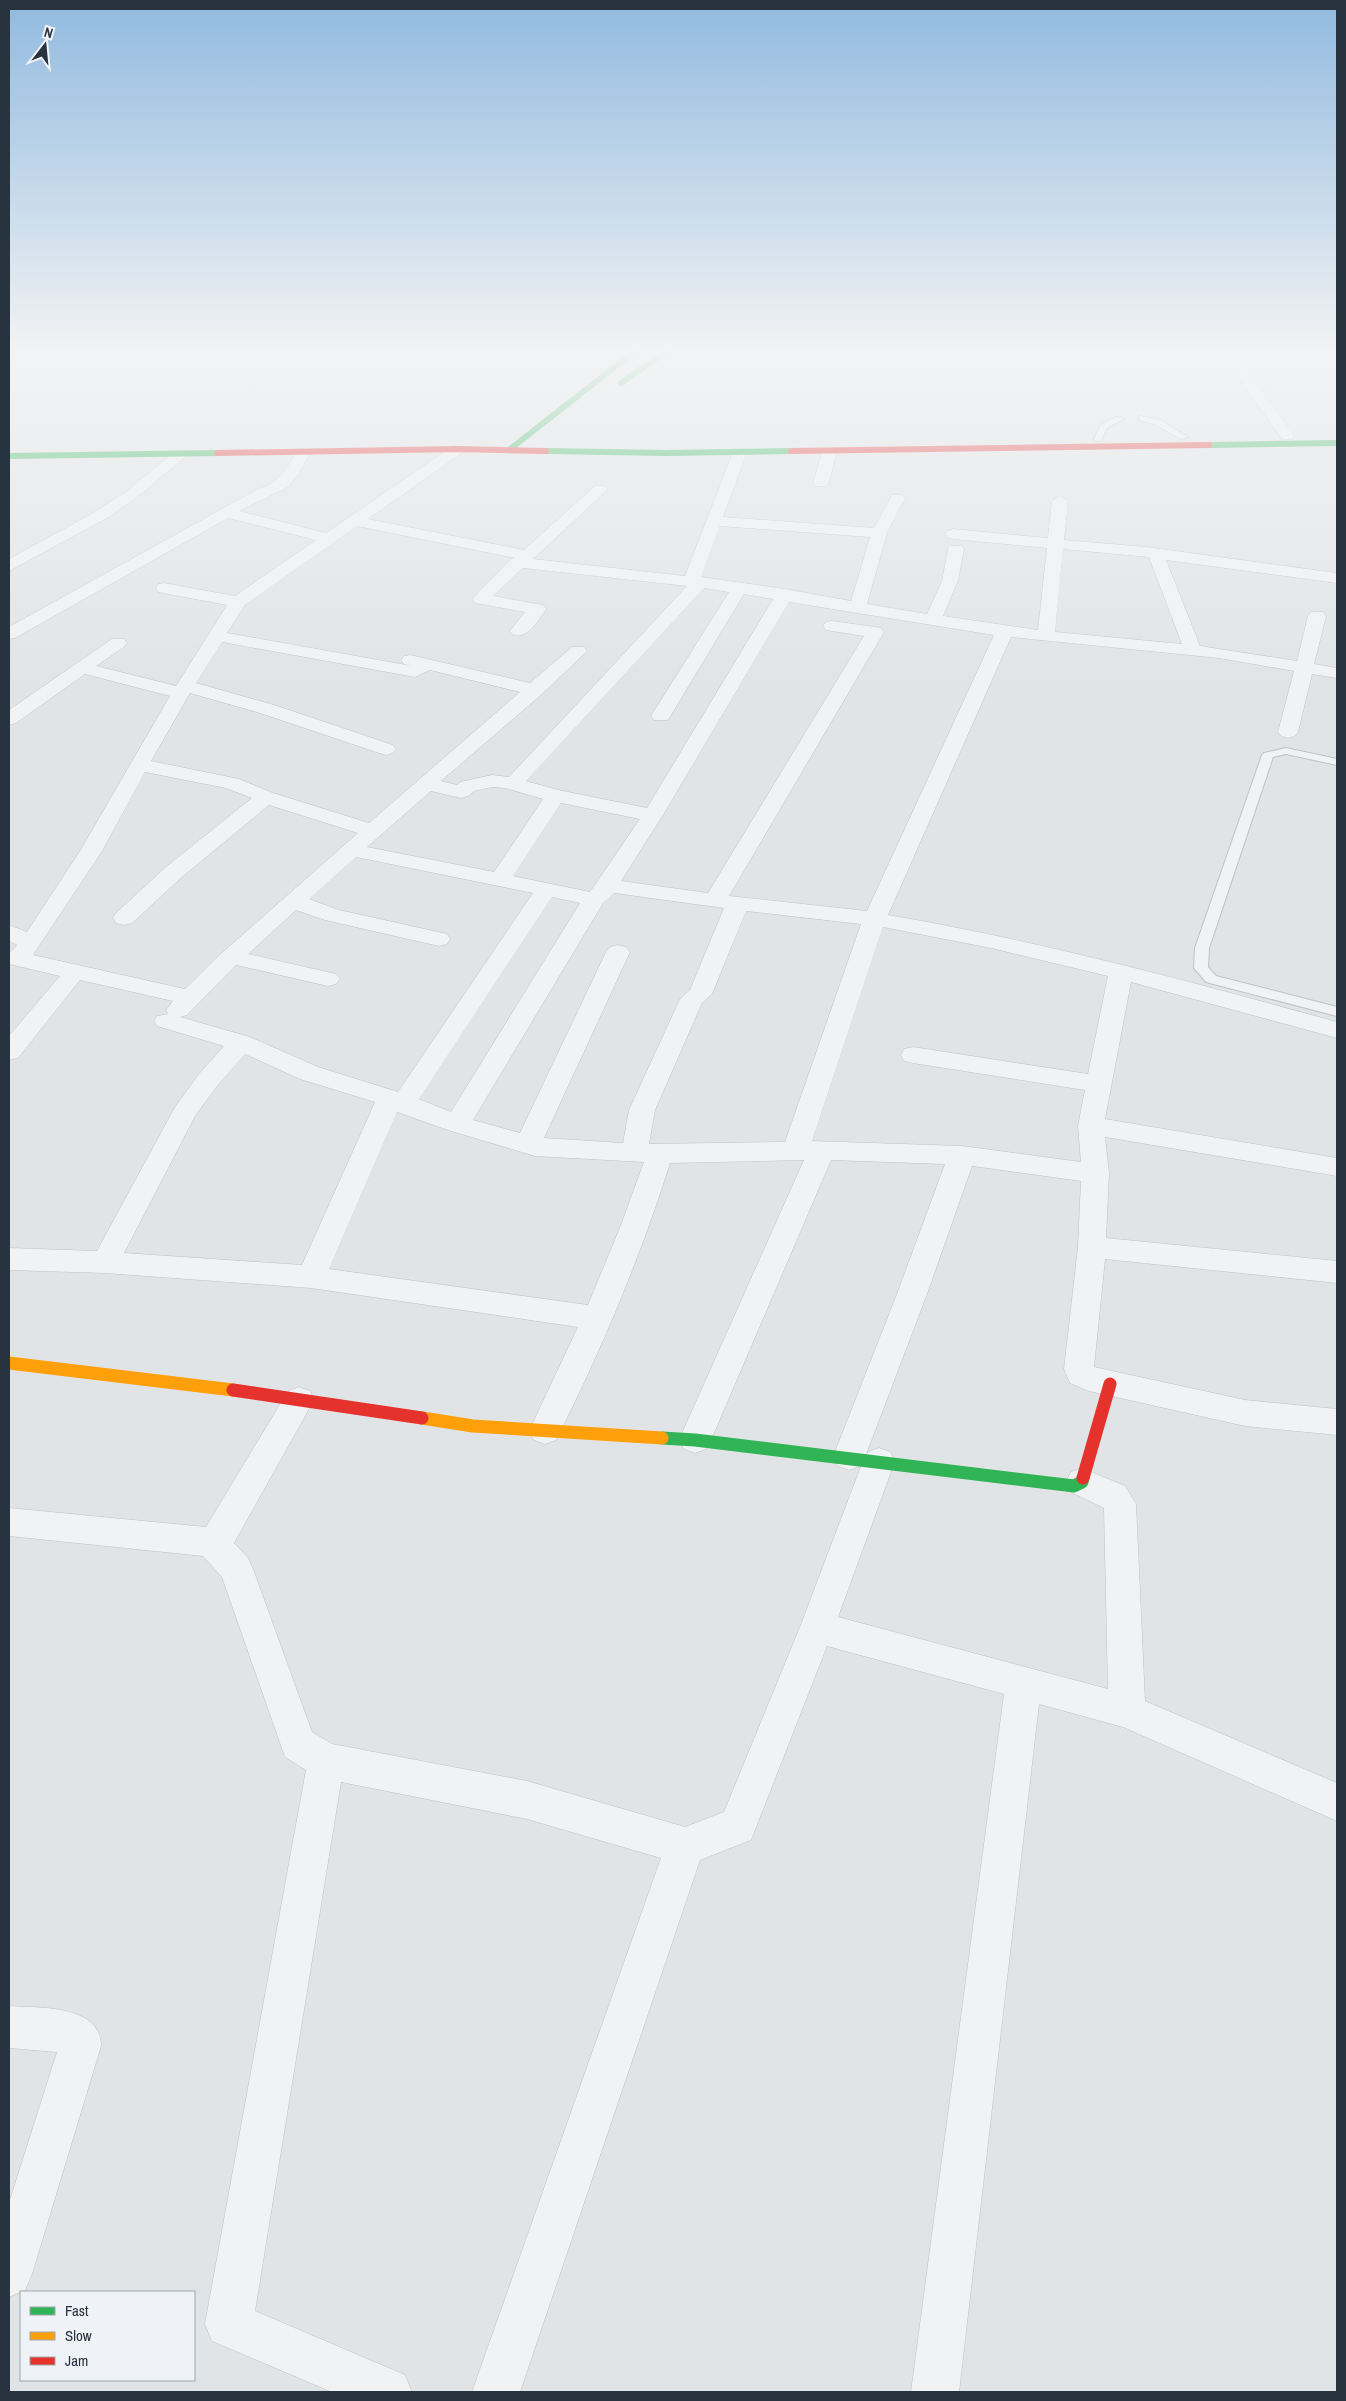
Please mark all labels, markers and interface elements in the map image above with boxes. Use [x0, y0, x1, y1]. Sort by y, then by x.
north arrow [20, 20, 70, 70]
text: N [42, 23, 55, 42]
legend [20, 2291, 195, 2381]
text: Fast [65, 2300, 89, 2321]
text: Slow [65, 2325, 92, 2346]
text: Jam [65, 2350, 88, 2371]

